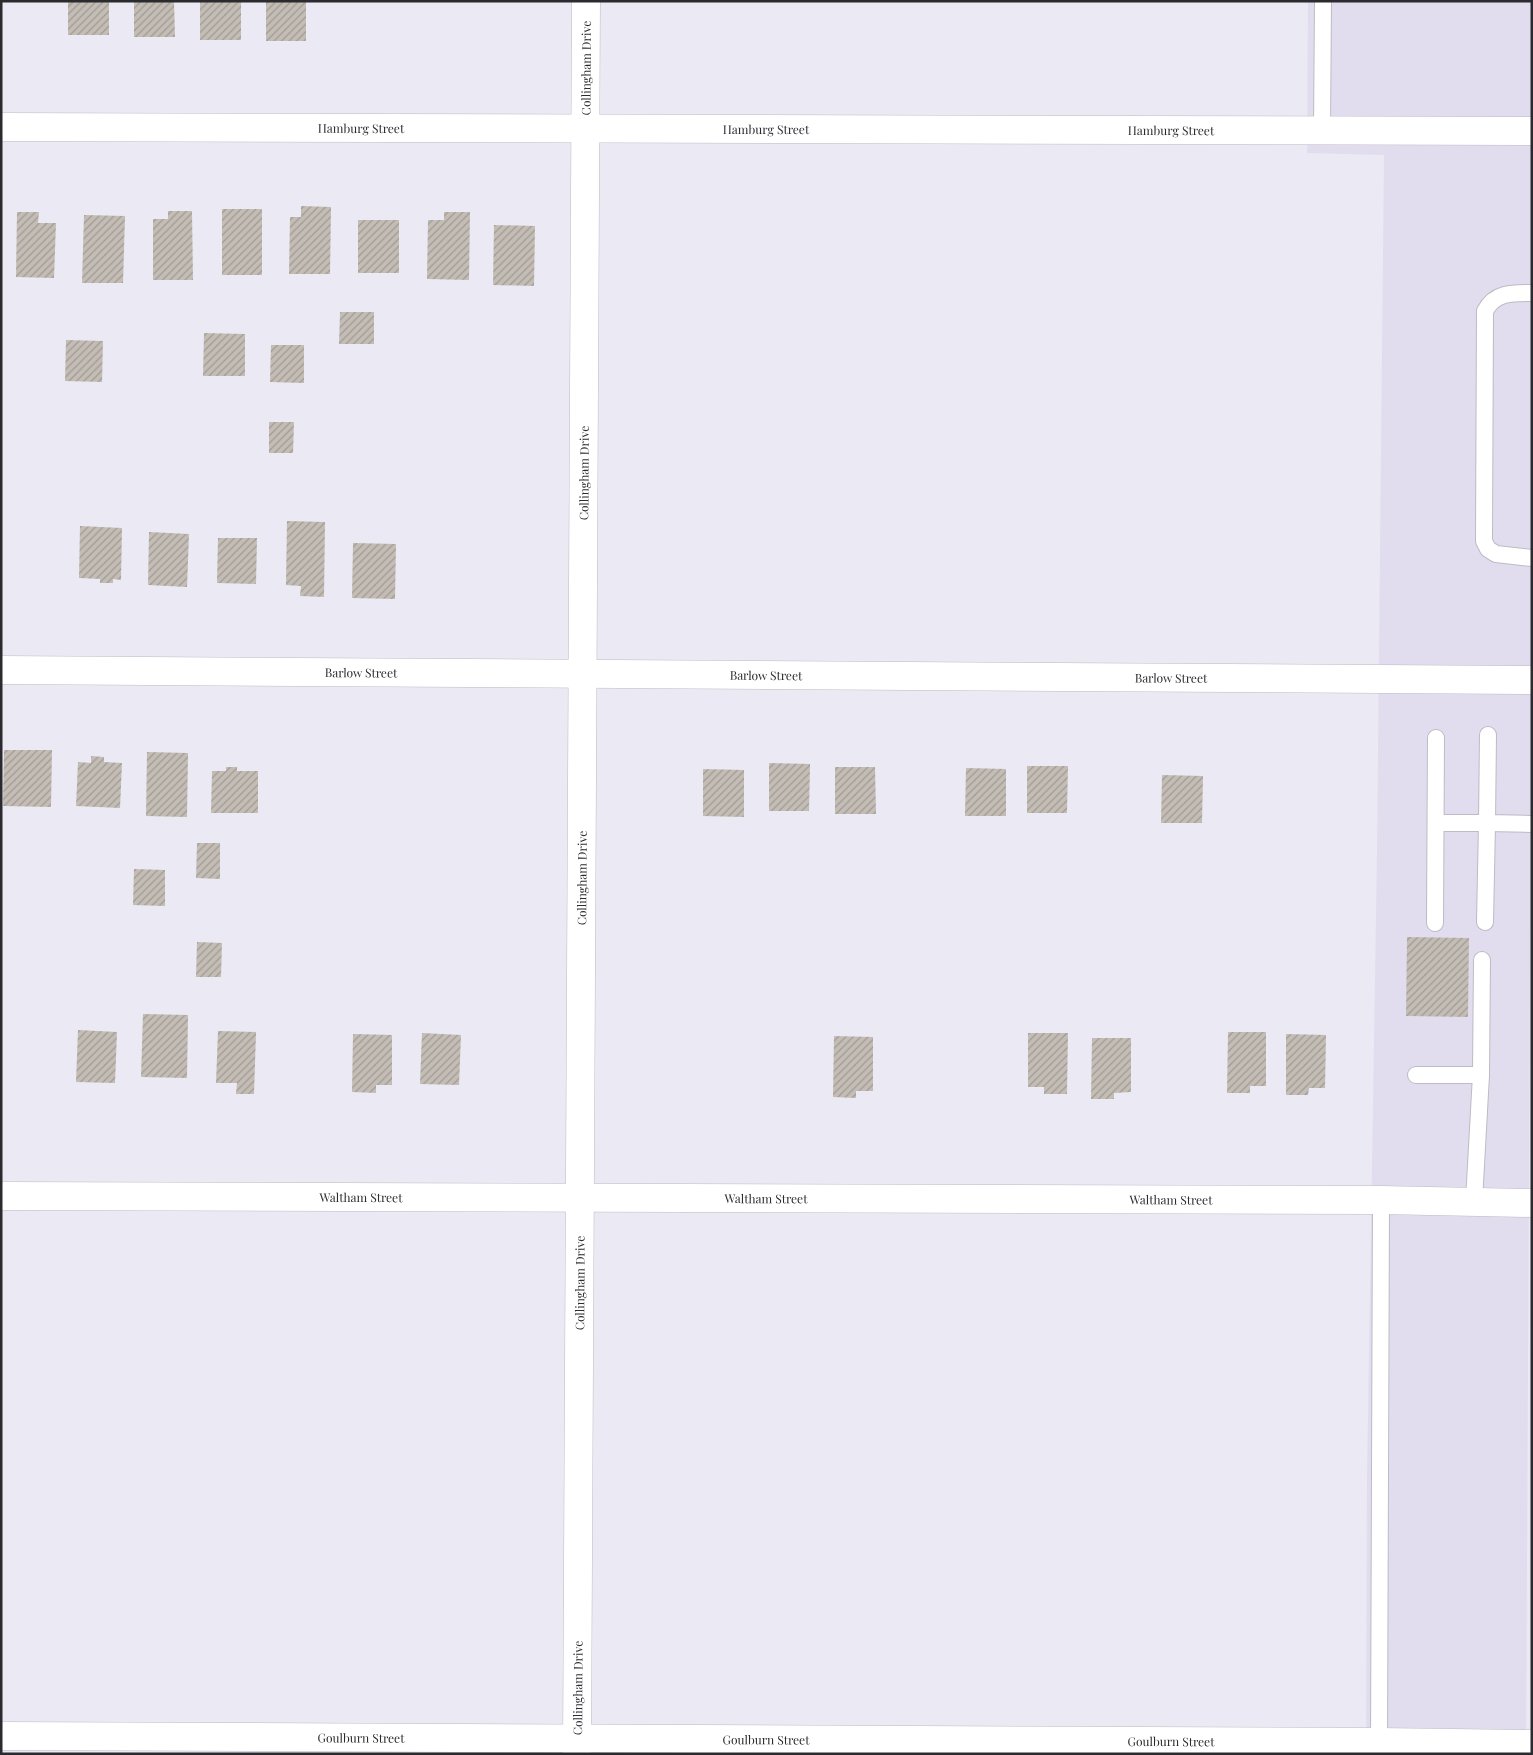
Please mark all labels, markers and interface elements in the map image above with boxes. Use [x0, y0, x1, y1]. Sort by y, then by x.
street label: Collingham Drive [577, 21, 594, 115]
street label: Hamburg Street [318, 120, 405, 136]
street label: Hamburg Street [723, 121, 810, 137]
street label: Hamburg Street [1128, 122, 1215, 138]
street label: Collingham Drive [575, 426, 592, 520]
street label: Barlow Street [325, 664, 398, 681]
street label: Barlow Street [730, 667, 803, 683]
street label: Barlow Street [1135, 669, 1208, 686]
street label: Collingham Drive [573, 831, 590, 925]
street label: Waltham Street [319, 1189, 403, 1205]
street label: Waltham Street [724, 1190, 808, 1206]
street label: Waltham Street [1129, 1191, 1213, 1208]
street label: Collingham Drive [571, 1236, 588, 1330]
street label: Collingham Drive [569, 1641, 586, 1735]
street label: Goulburn Street [317, 1729, 405, 1746]
street label: Goulburn Street [722, 1731, 810, 1748]
street label: Goulburn Street [1127, 1733, 1215, 1749]

